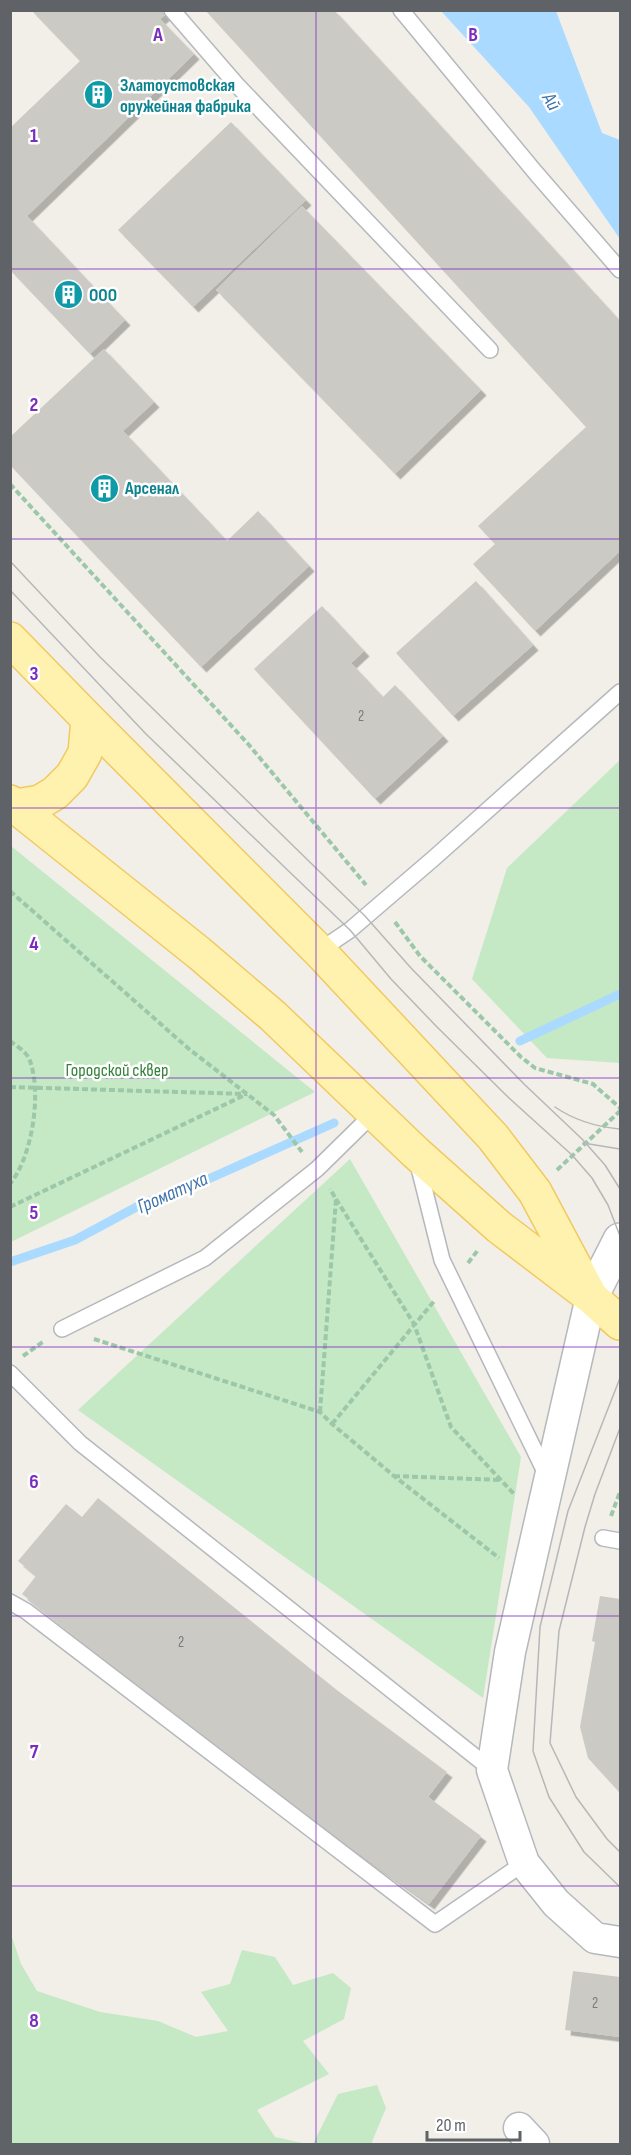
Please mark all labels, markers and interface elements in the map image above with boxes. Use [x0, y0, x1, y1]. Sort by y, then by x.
text: A [152, 23, 163, 47]
text: B [468, 23, 478, 47]
place label: Златоустовская оружейная фабрика [120, 75, 251, 117]
building icon: Златоустовская оружейная фабрика [83, 79, 115, 111]
water label: Ай [536, 87, 566, 115]
text: 1 [30, 124, 38, 148]
building icon: ООО [52, 279, 84, 311]
place label: ООО [89, 285, 117, 306]
text: 2 [30, 393, 38, 417]
building icon: Арсенал [88, 472, 120, 504]
place label: Арсенал [124, 478, 180, 499]
text: 3 [30, 662, 39, 686]
house number: 2 [358, 707, 364, 726]
text: 4 [29, 932, 39, 956]
park label: Городской сквер [65, 1060, 169, 1081]
water label: Громатуха [133, 1167, 211, 1219]
text: 5 [30, 1201, 39, 1225]
text: 6 [29, 1470, 39, 1494]
house number: 2 [178, 1633, 184, 1652]
text: 7 [30, 1740, 39, 1764]
house number: 2 [592, 1994, 598, 2013]
text: 8 [29, 2009, 39, 2033]
scale bar [427, 2104, 520, 2142]
text: 20 m [436, 2115, 466, 2136]

